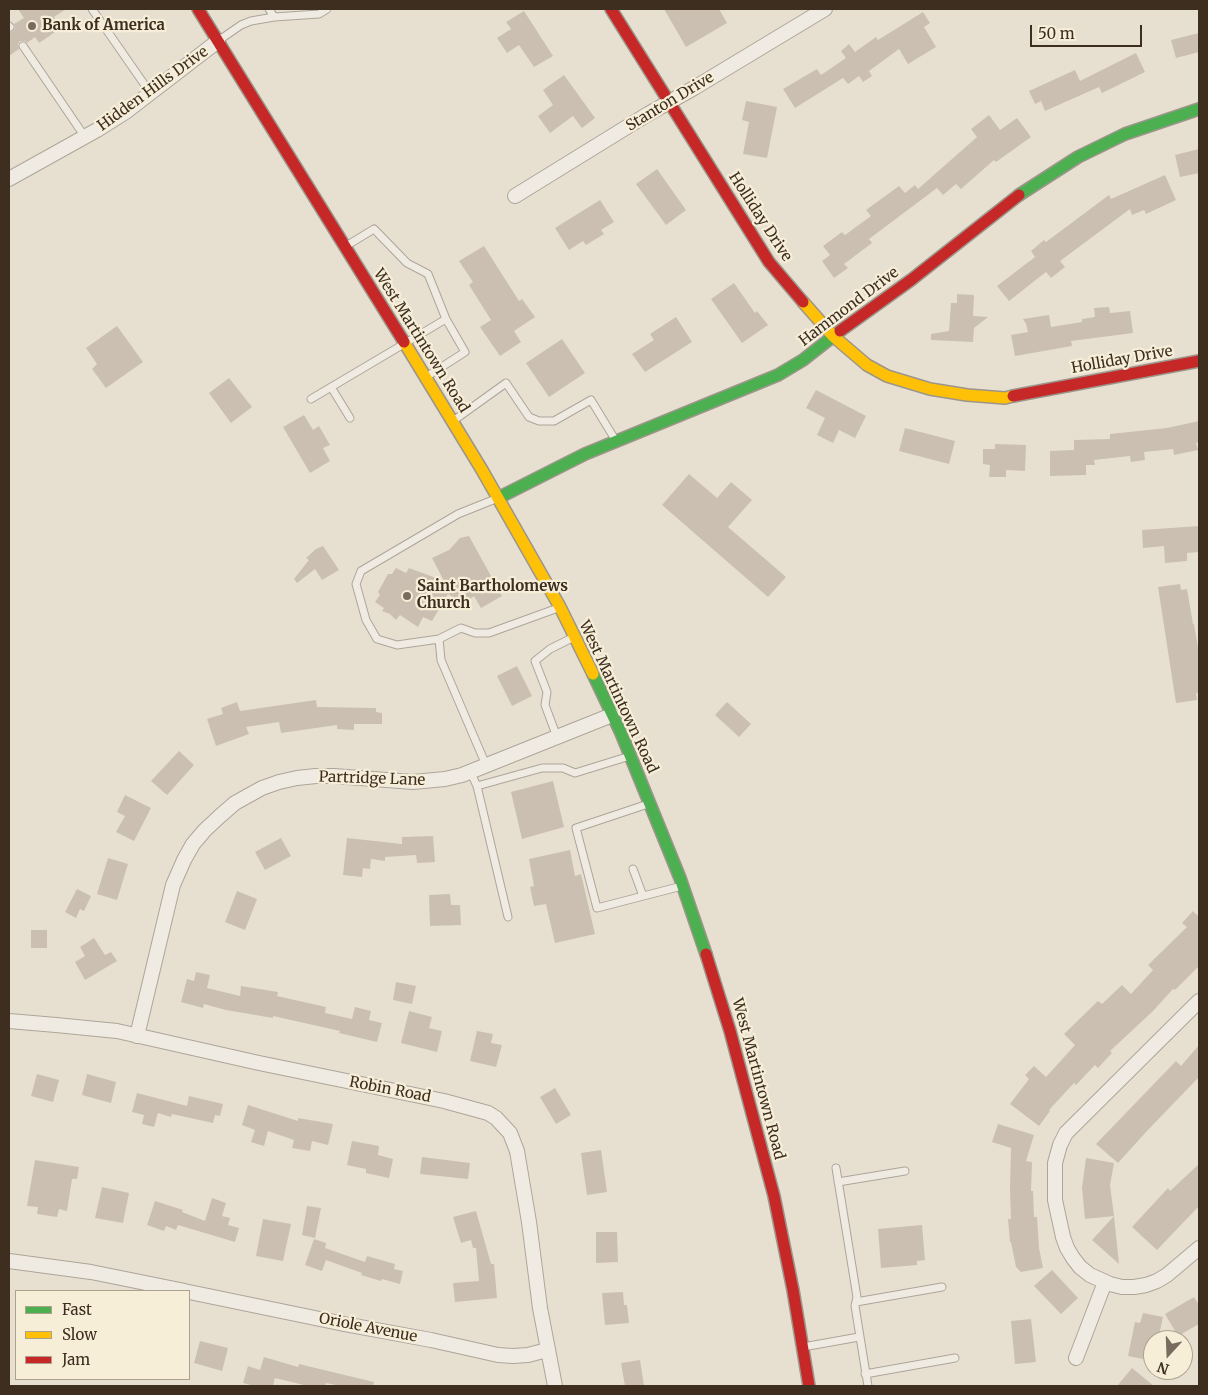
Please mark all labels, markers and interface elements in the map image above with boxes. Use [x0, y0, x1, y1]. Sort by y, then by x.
scale bar [1033, 15, 1146, 47]
place label: Bank of America [42, 17, 165, 35]
marker: Bank of America [26, 20, 38, 32]
text: 50 m [1038, 24, 1075, 43]
street label: Hidden Hills Drive [94, 43, 212, 135]
street label: Stanton Drive [623, 69, 717, 135]
street label: Holliday Drive [724, 169, 796, 265]
street label: Hammond Drive [796, 264, 902, 350]
street label: West Martintown Road [369, 266, 473, 416]
street label: Holliday Drive [1070, 342, 1174, 378]
place label: Saint Bartholomews Church [417, 578, 568, 613]
marker: Saint Bartholomews Church [401, 590, 413, 602]
street label: West Martintown Road [575, 618, 661, 776]
street label: Partridge Lane [318, 768, 426, 790]
street label: West Martintown Road [728, 996, 788, 1162]
street label: Robin Road [348, 1073, 432, 1107]
legend [15, 1290, 190, 1380]
text: Fast [62, 1300, 92, 1319]
street label: Oriole Avenue [317, 1310, 419, 1346]
text: Slow [62, 1325, 97, 1344]
north arrow [1143, 1330, 1193, 1380]
text: Jam [62, 1350, 90, 1369]
text: N [1155, 1358, 1171, 1379]

